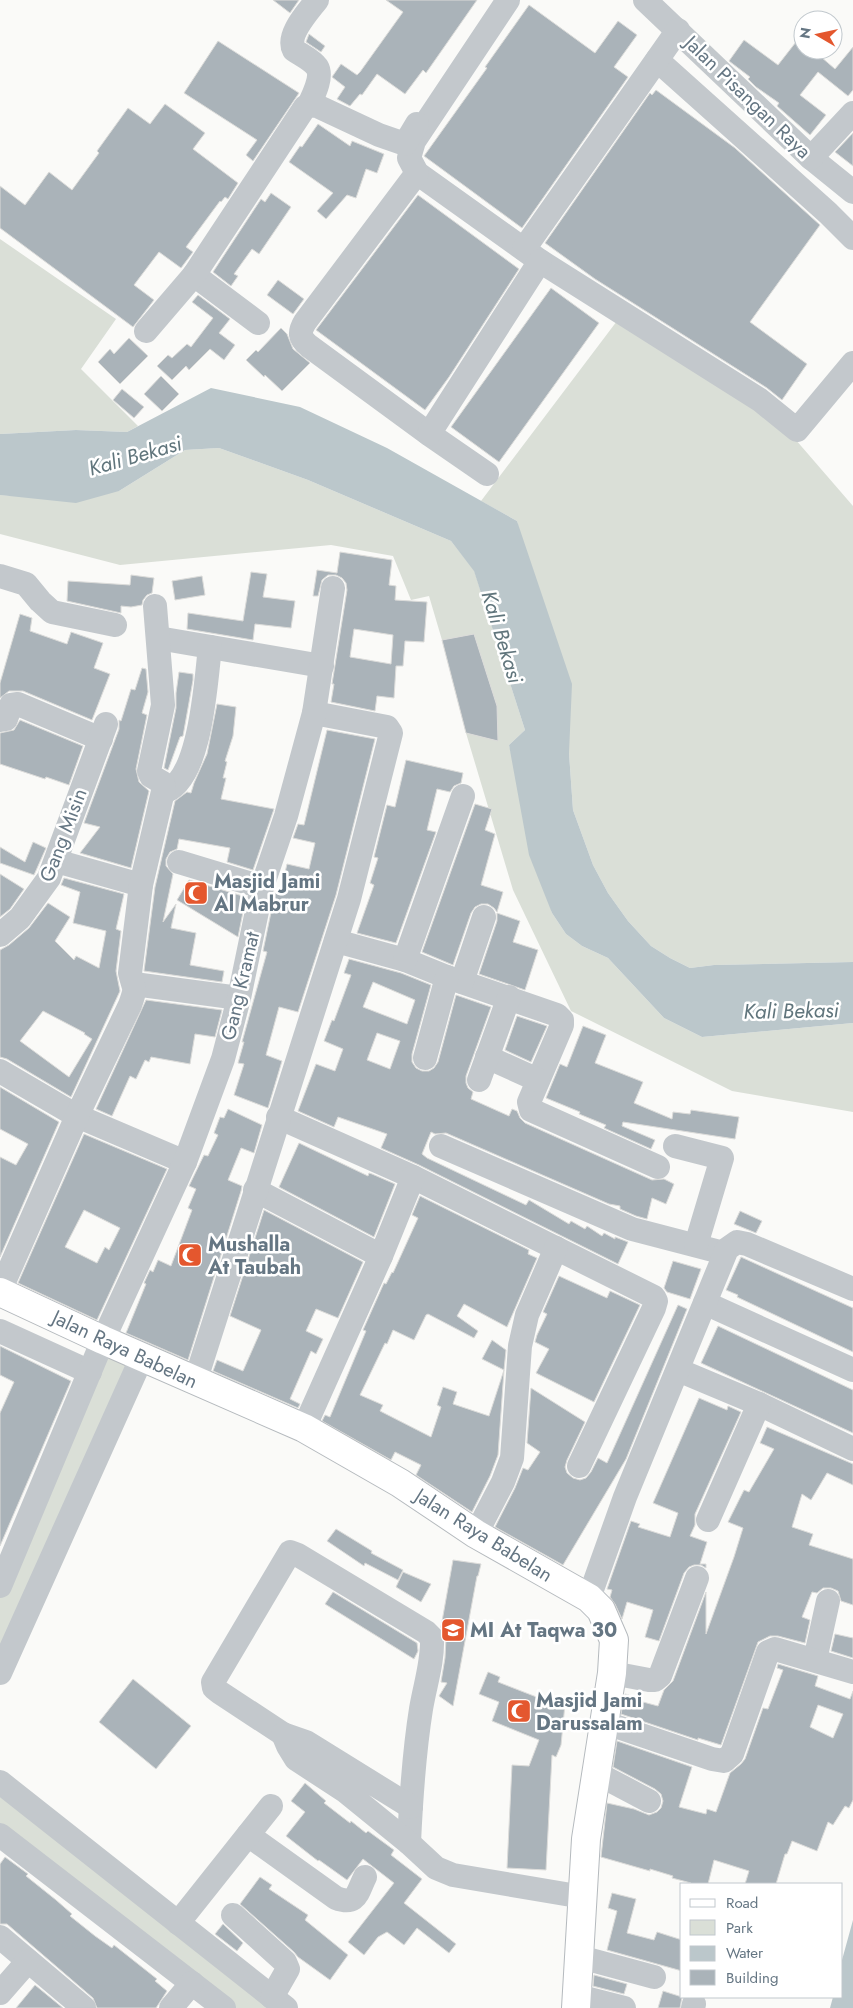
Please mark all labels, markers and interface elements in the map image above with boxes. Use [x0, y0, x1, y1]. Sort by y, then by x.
north arrow [793, 10, 843, 60]
text: N [794, 26, 816, 40]
street label: Jalan Pisangan Raya [676, 27, 817, 165]
water label: Kali Bekasi [85, 428, 186, 484]
water label: Kali Bekasi [474, 587, 530, 688]
street label: Gang Misin [32, 784, 95, 886]
place label: Masjid Jami Al Mabrur [213, 867, 320, 919]
mosque icon: Masjid Jami Al Mabrur [183, 880, 209, 906]
street label: Gang Kramat [214, 929, 267, 1043]
water label: Kali Bekasi [743, 995, 840, 1027]
place label: Mushalla At Taubah [207, 1230, 301, 1282]
mosque icon: Mushalla At Taubah [177, 1242, 203, 1268]
street label: Jalan Raya Babelan [45, 1302, 202, 1396]
street label: Jalan Raya Babelan [407, 1480, 558, 1589]
place label: MI At Taqwa 30 [470, 1616, 617, 1645]
school or university icon: MI At Taqwa 30 [440, 1617, 466, 1643]
place label: Masjid Jami Darussalam [536, 1686, 643, 1738]
mosque icon: Masjid Jami Darussalam [506, 1698, 532, 1724]
legend [680, 1883, 843, 1998]
text: Road [726, 1892, 758, 1914]
text: Park [726, 1917, 753, 1939]
text: Water [726, 1942, 764, 1964]
text: Building [726, 1967, 778, 1989]

